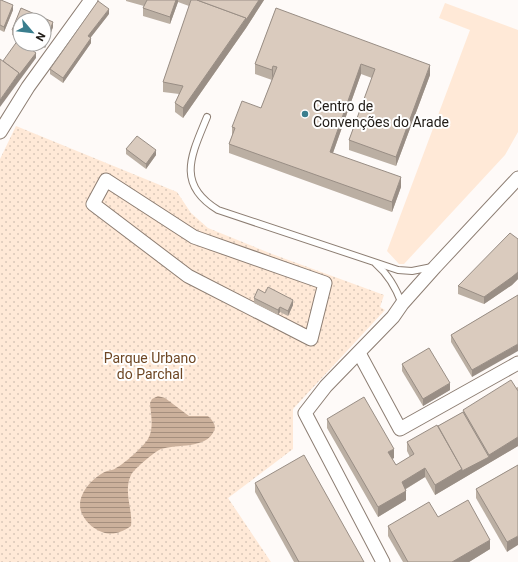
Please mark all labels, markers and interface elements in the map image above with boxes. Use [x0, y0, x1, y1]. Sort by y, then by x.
north arrow [12, 12, 52, 52]
text: N [33, 30, 48, 43]
place label: Centro de Convenções do Arade [313, 98, 449, 130]
marker: Centro de Convenções do Arade [300, 109, 310, 119]
park label: Parque Urbano do Parchal [104, 350, 196, 382]

